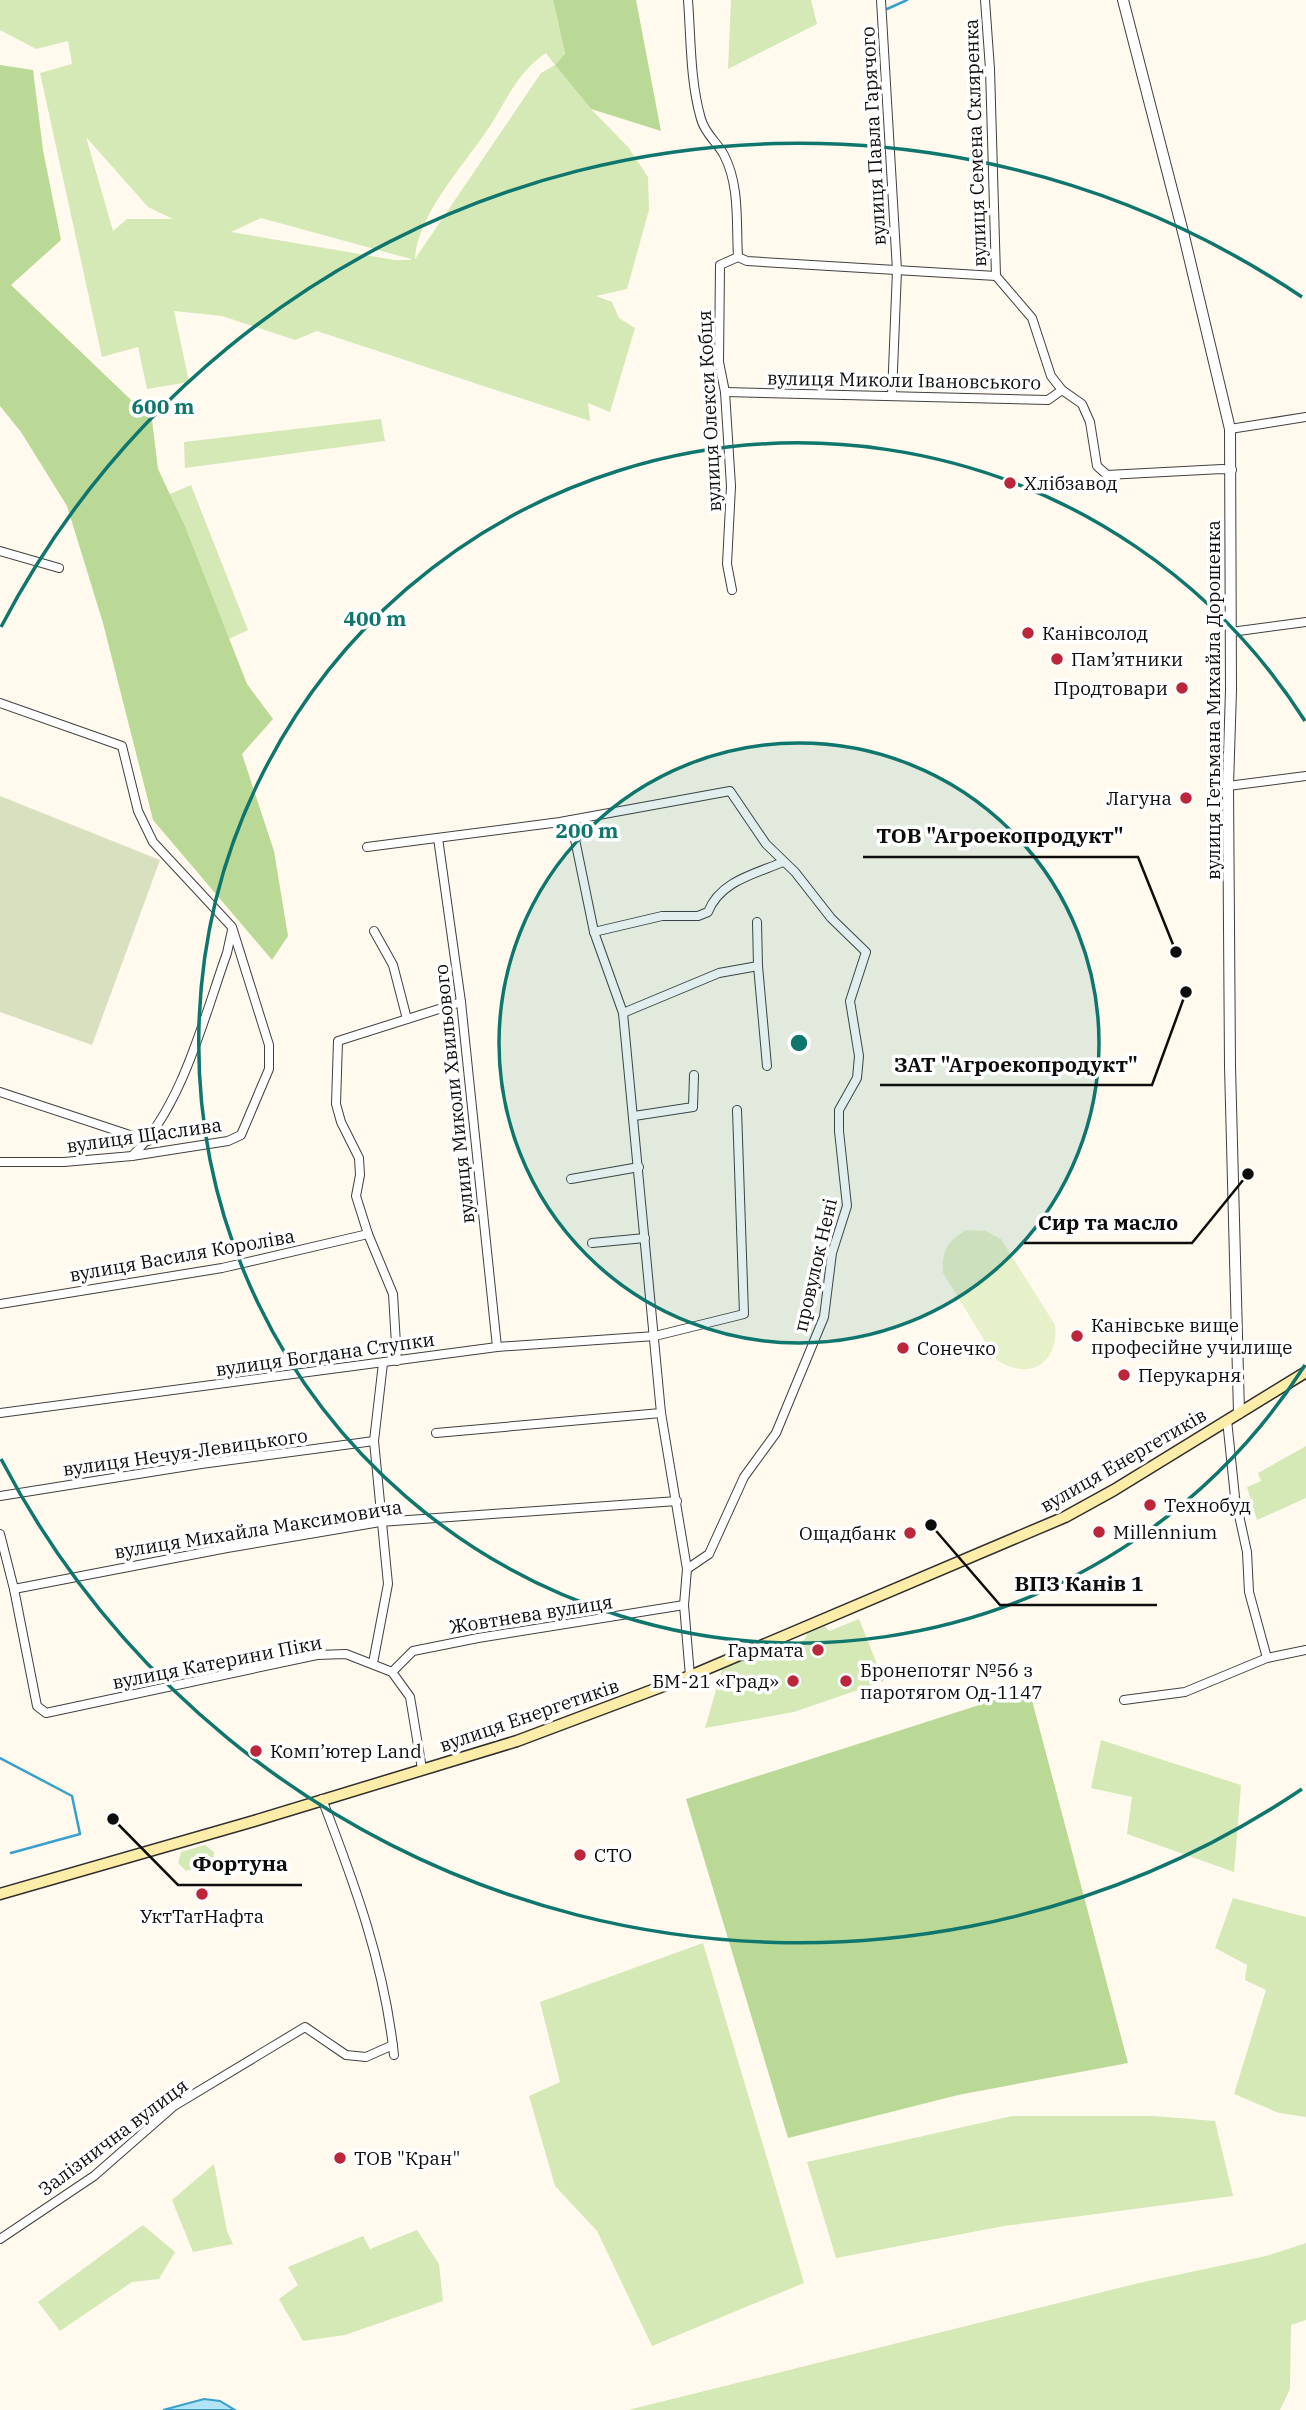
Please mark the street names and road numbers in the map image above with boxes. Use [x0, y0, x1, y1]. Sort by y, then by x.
street label: вулиця Семена Скляренка [959, 19, 991, 267]
street label: вулиця Павла Гарячого [855, 26, 891, 246]
street label: вулиця Олекси Кобця [692, 309, 726, 513]
street label: вулиця Миколи Івановського [767, 366, 1041, 394]
street label: вулиця Гетьмана Михайла Дорошенка [1201, 520, 1225, 880]
street label: вулиця Миколи Хвильового [428, 963, 480, 1225]
street label: вулиця Щаслива [65, 1112, 223, 1158]
street label: провулок Нені [788, 1196, 842, 1334]
street label: вулиця Василя Короліва [67, 1223, 297, 1287]
street label: вулиця Богдана Ступки [214, 1327, 436, 1381]
street label: вулиця Енергетиків [1036, 1403, 1210, 1517]
street label: вулиця Нечуя-Левицького [61, 1423, 309, 1481]
street label: вулиця Михайла Максимовича [112, 1494, 404, 1564]
street label: Жовтнева вулиця [448, 1589, 614, 1639]
street label: вулиця Катерини Піки [110, 1630, 324, 1694]
street label: вулиця Енергетиків [436, 1673, 622, 1757]
street label: Залізнична вулиця [34, 2073, 192, 2201]

